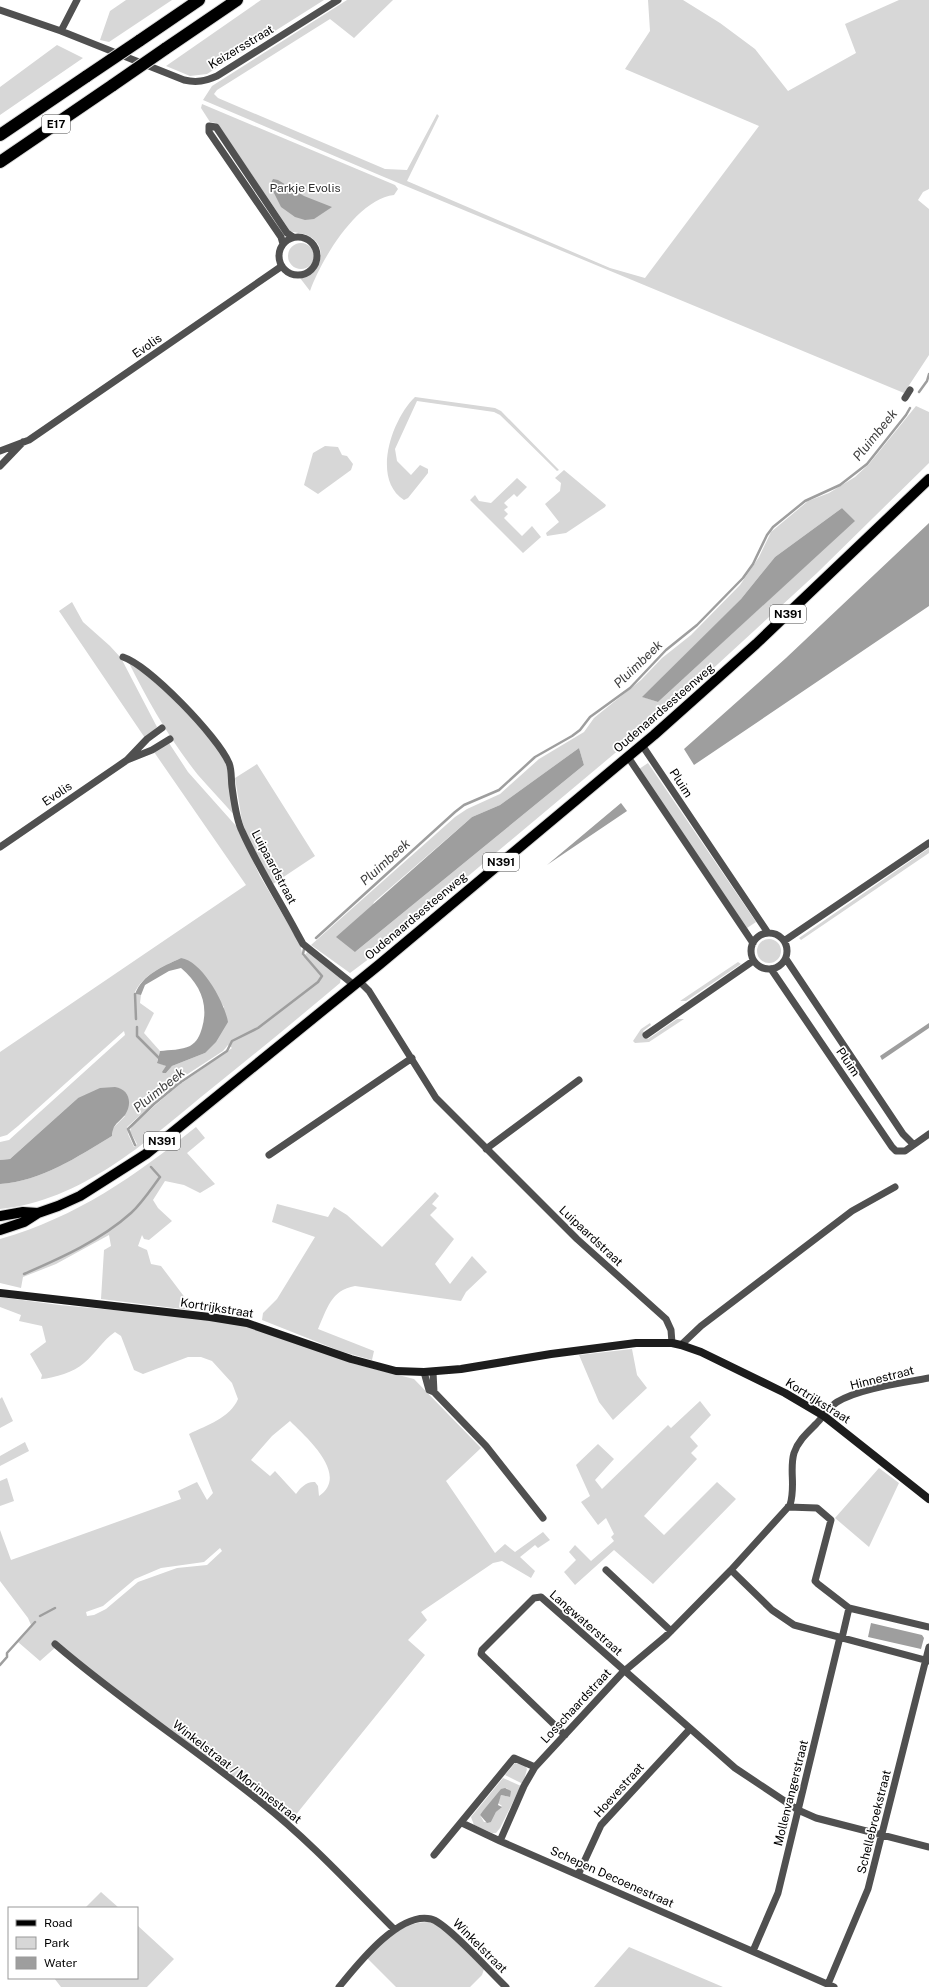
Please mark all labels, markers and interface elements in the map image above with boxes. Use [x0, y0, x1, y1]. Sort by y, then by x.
street label: Keizersstraat [206, 22, 276, 72]
road number: E17 [42, 115, 70, 133]
park label: Parkje Evolis [270, 181, 340, 195]
street label: Evolis [130, 331, 164, 361]
water label: Pluimbeek [850, 406, 900, 464]
road number: N391 [770, 605, 806, 623]
water label: Pluimbeek [611, 637, 665, 691]
street label: Oudenaardsesteenweg [611, 660, 717, 756]
street label: Pluim [667, 766, 695, 800]
street label: Evolis [40, 779, 74, 809]
street label: Luipaardstraat [249, 828, 300, 907]
water label: Pluimbeek [357, 836, 413, 888]
road number: N391 [483, 853, 519, 871]
street label: Oudenaardsesteenweg [362, 869, 470, 963]
street label: Pluim [833, 1045, 863, 1079]
water label: Pluimbeek [130, 1065, 188, 1115]
road number: N391 [144, 1132, 180, 1150]
street label: Luipaardstraat [556, 1203, 626, 1269]
street label: Kortrijkstraat [179, 1295, 255, 1321]
street label: Hinnestraat [848, 1363, 916, 1393]
street label: Kortrijkstraat [783, 1375, 853, 1427]
street label: Langwaterstraat [547, 1588, 626, 1659]
street label: Losschaardstraat [538, 1666, 614, 1746]
street label: Winkelstraat / Morinnestraat [170, 1717, 304, 1827]
street label: Mollenvangerstraat [771, 1738, 811, 1847]
street label: Hoevestraat [591, 1760, 647, 1820]
street label: Schellebroekstraat [854, 1768, 894, 1875]
street label: Schepen Decoenestraat [548, 1843, 676, 1911]
legend [8, 1907, 138, 1979]
text: Road [44, 1916, 72, 1930]
street label: Winkelstraat [450, 1916, 510, 1976]
text: Park [44, 1936, 70, 1950]
text: Water [44, 1956, 78, 1970]

